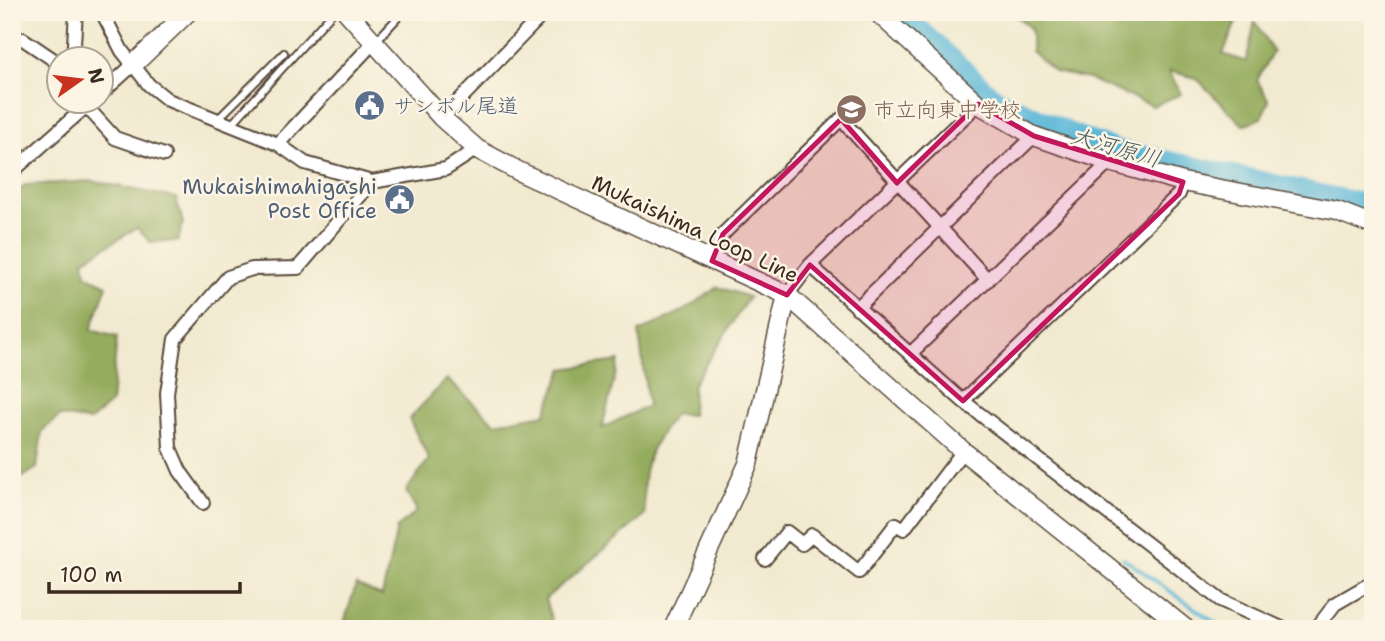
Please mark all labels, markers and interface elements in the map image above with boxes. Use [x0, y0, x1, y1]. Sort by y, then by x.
north arrow [46, 46, 116, 116]
text: N [82, 66, 110, 86]
public building icon: サンボル尾道 [353, 89, 387, 123]
place label: サンボル尾道 [393, 92, 519, 120]
school or university icon: 市立向東中学校 [834, 93, 868, 127]
place label: 市立向東中学校 [874, 96, 1021, 124]
water label: 大河原川 [1068, 120, 1164, 174]
street label: Mukaishima Loop Line [587, 169, 803, 289]
place label: Mukaishimahigashi Post Office [182, 173, 377, 225]
public building icon: Mukaishimahigashi Post Office [383, 182, 417, 216]
scale bar [49, 550, 240, 594]
text: 100 m [60, 561, 123, 589]

